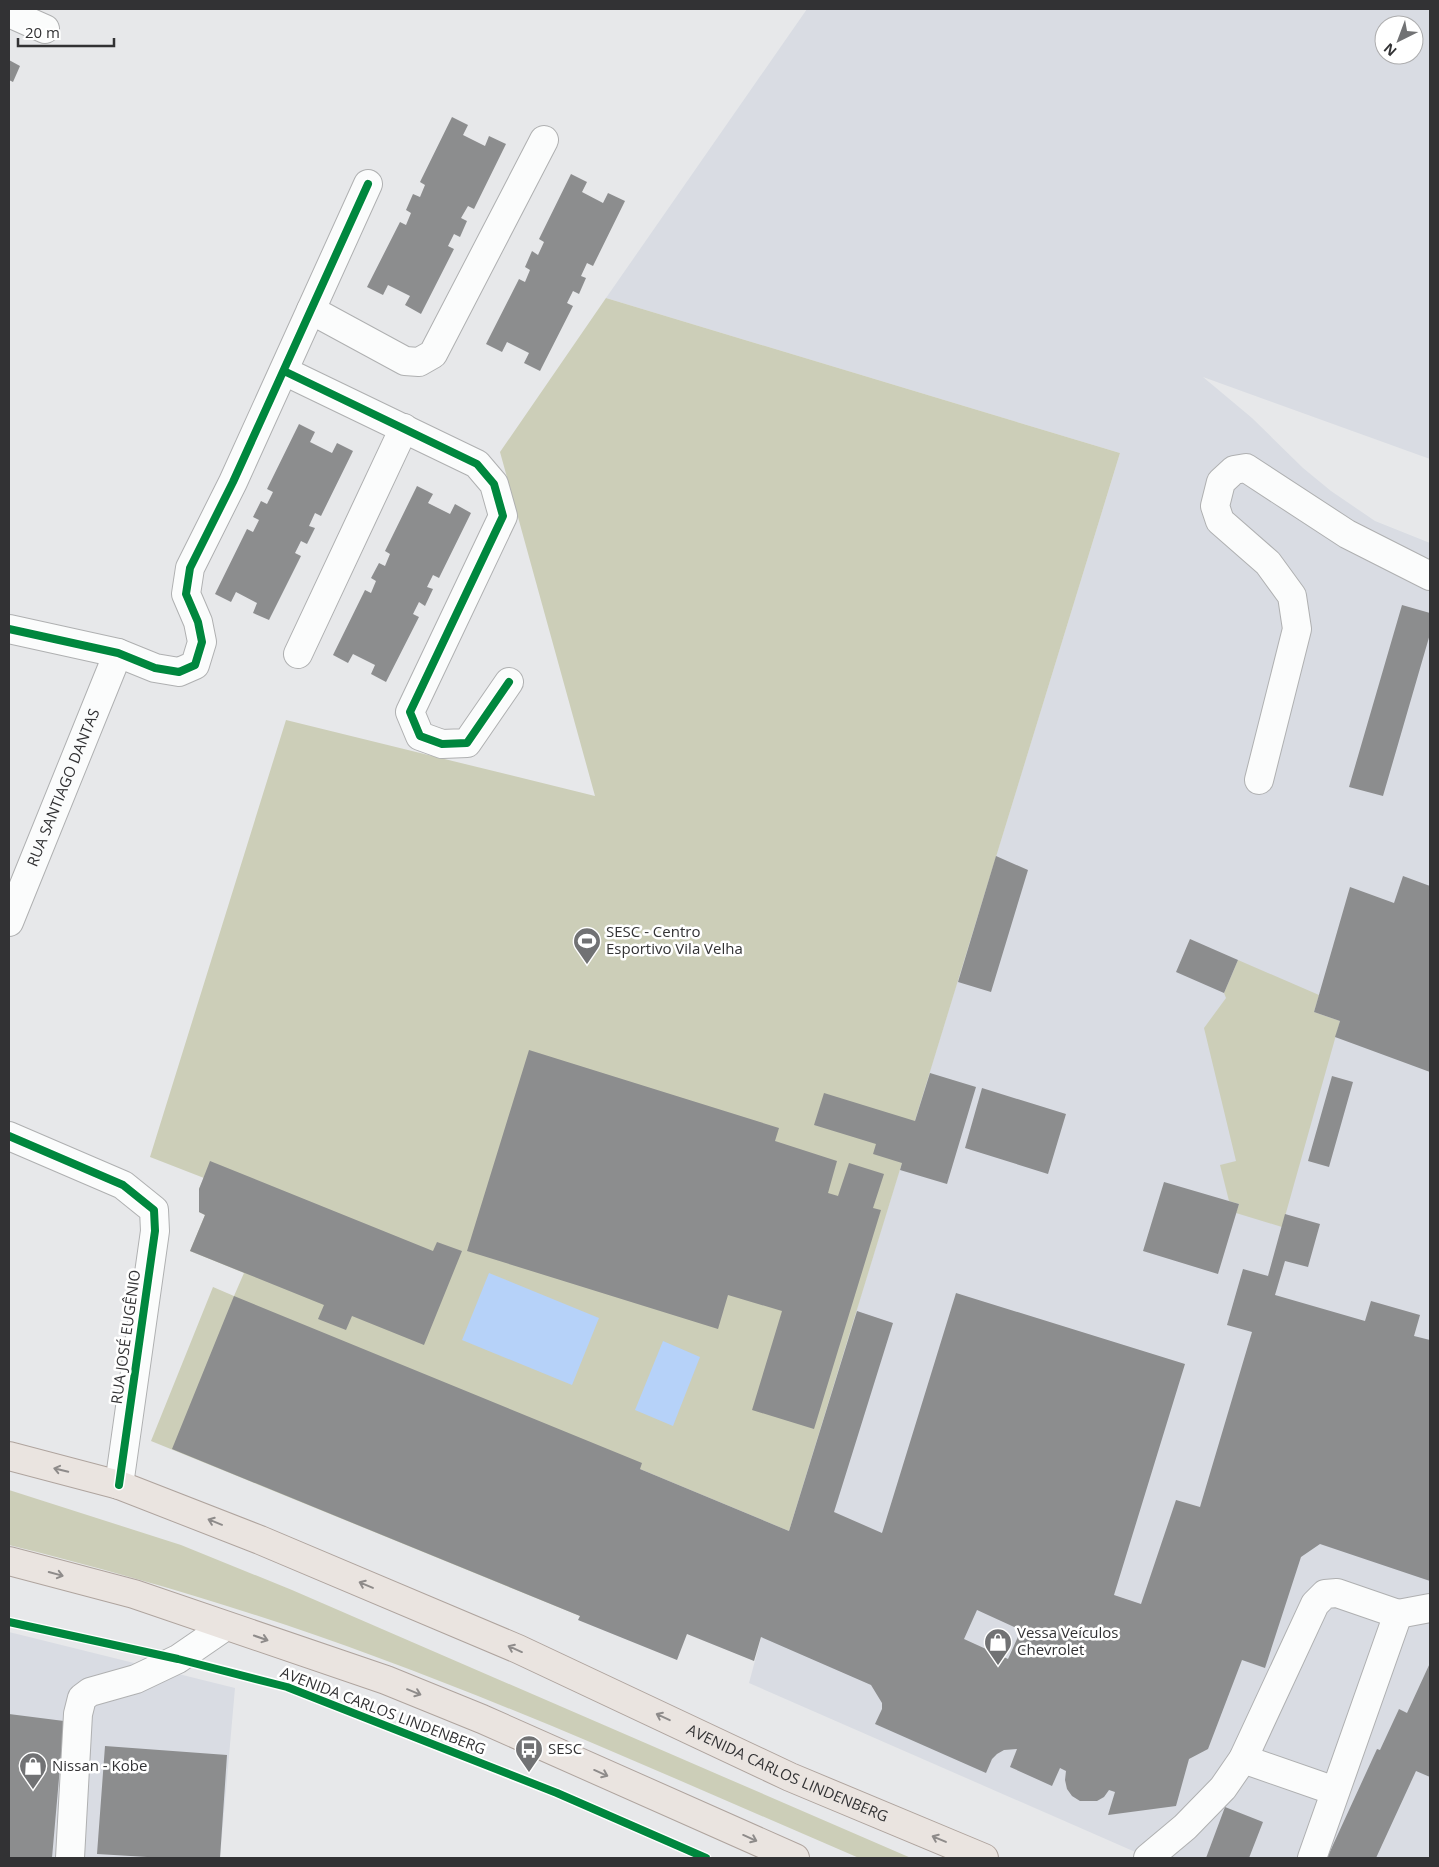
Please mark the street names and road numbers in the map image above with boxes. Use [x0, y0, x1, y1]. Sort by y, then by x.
street label: RUA SANTIAGO DANTAS [22, 705, 103, 869]
street label: RUA JOSÉ EUGÊNIO [106, 1268, 144, 1405]
street label: AVENIDA CARLOS LINDENBERG [278, 1662, 489, 1759]
street label: AVENIDA CARLOS LINDENBERG [684, 1719, 892, 1826]

